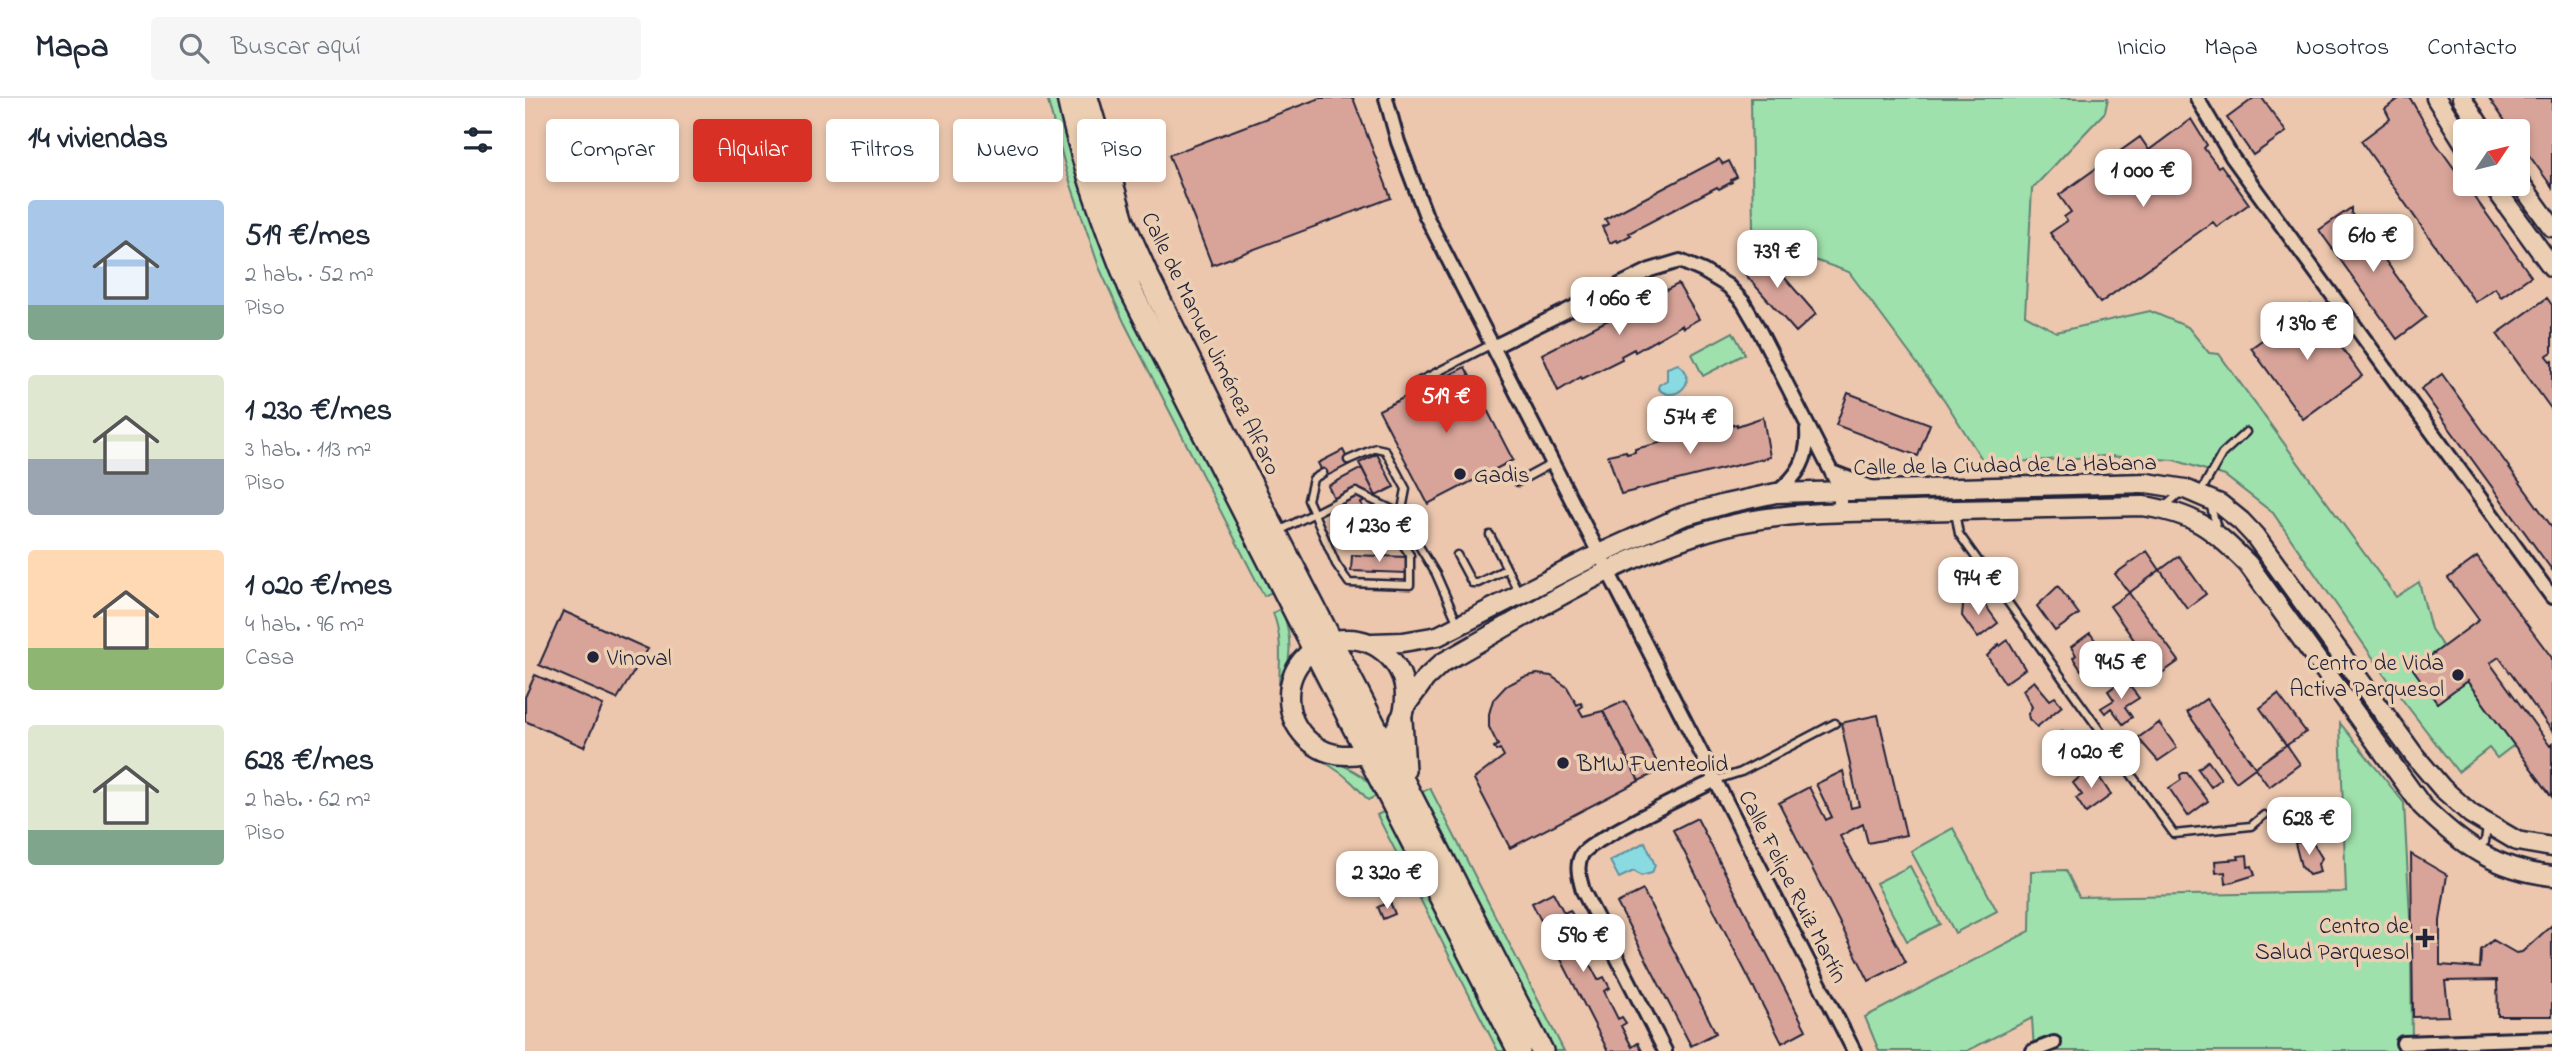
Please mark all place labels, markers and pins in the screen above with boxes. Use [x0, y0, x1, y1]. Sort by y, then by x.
pin: 1 000 € [2078, 150, 2208, 209]
pin: 610 € [2324, 214, 2422, 274]
pin: 739 € [1728, 230, 1826, 290]
pin: 1 060 € [1554, 278, 1684, 337]
pin: 1 390 € [2242, 302, 2372, 362]
pin: 519 € [1397, 376, 1495, 435]
pin: 574 € [1641, 396, 1739, 456]
place label: Gadis [1474, 460, 1530, 493]
marker: Gadis [1452, 466, 1468, 482]
pin: 1 230 € [1314, 504, 1444, 564]
pin: 974 € [1929, 558, 2027, 617]
pin: 945 € [2072, 642, 2170, 701]
place label: Vinoval [606, 643, 672, 676]
place label: Centro de Vida Activa Parquesol [2289, 648, 2444, 707]
marker: Vinoval [585, 649, 601, 665]
marker: Centro de Vida Activa Parquesol [2450, 667, 2466, 683]
pin: 1 020 € [2026, 730, 2156, 790]
place label: BMW Fuenteolid [1576, 749, 1728, 782]
marker: BMW Fuenteolid [1555, 755, 1571, 771]
pin: 628 € [2260, 798, 2358, 857]
pin: 2 320 € [1322, 852, 1452, 911]
place label: Centro de Salud Parquesol [2255, 911, 2410, 970]
pin: 590 € [1534, 914, 1632, 974]
marker: Centro de Salud Parquesol [2415, 928, 2435, 948]

